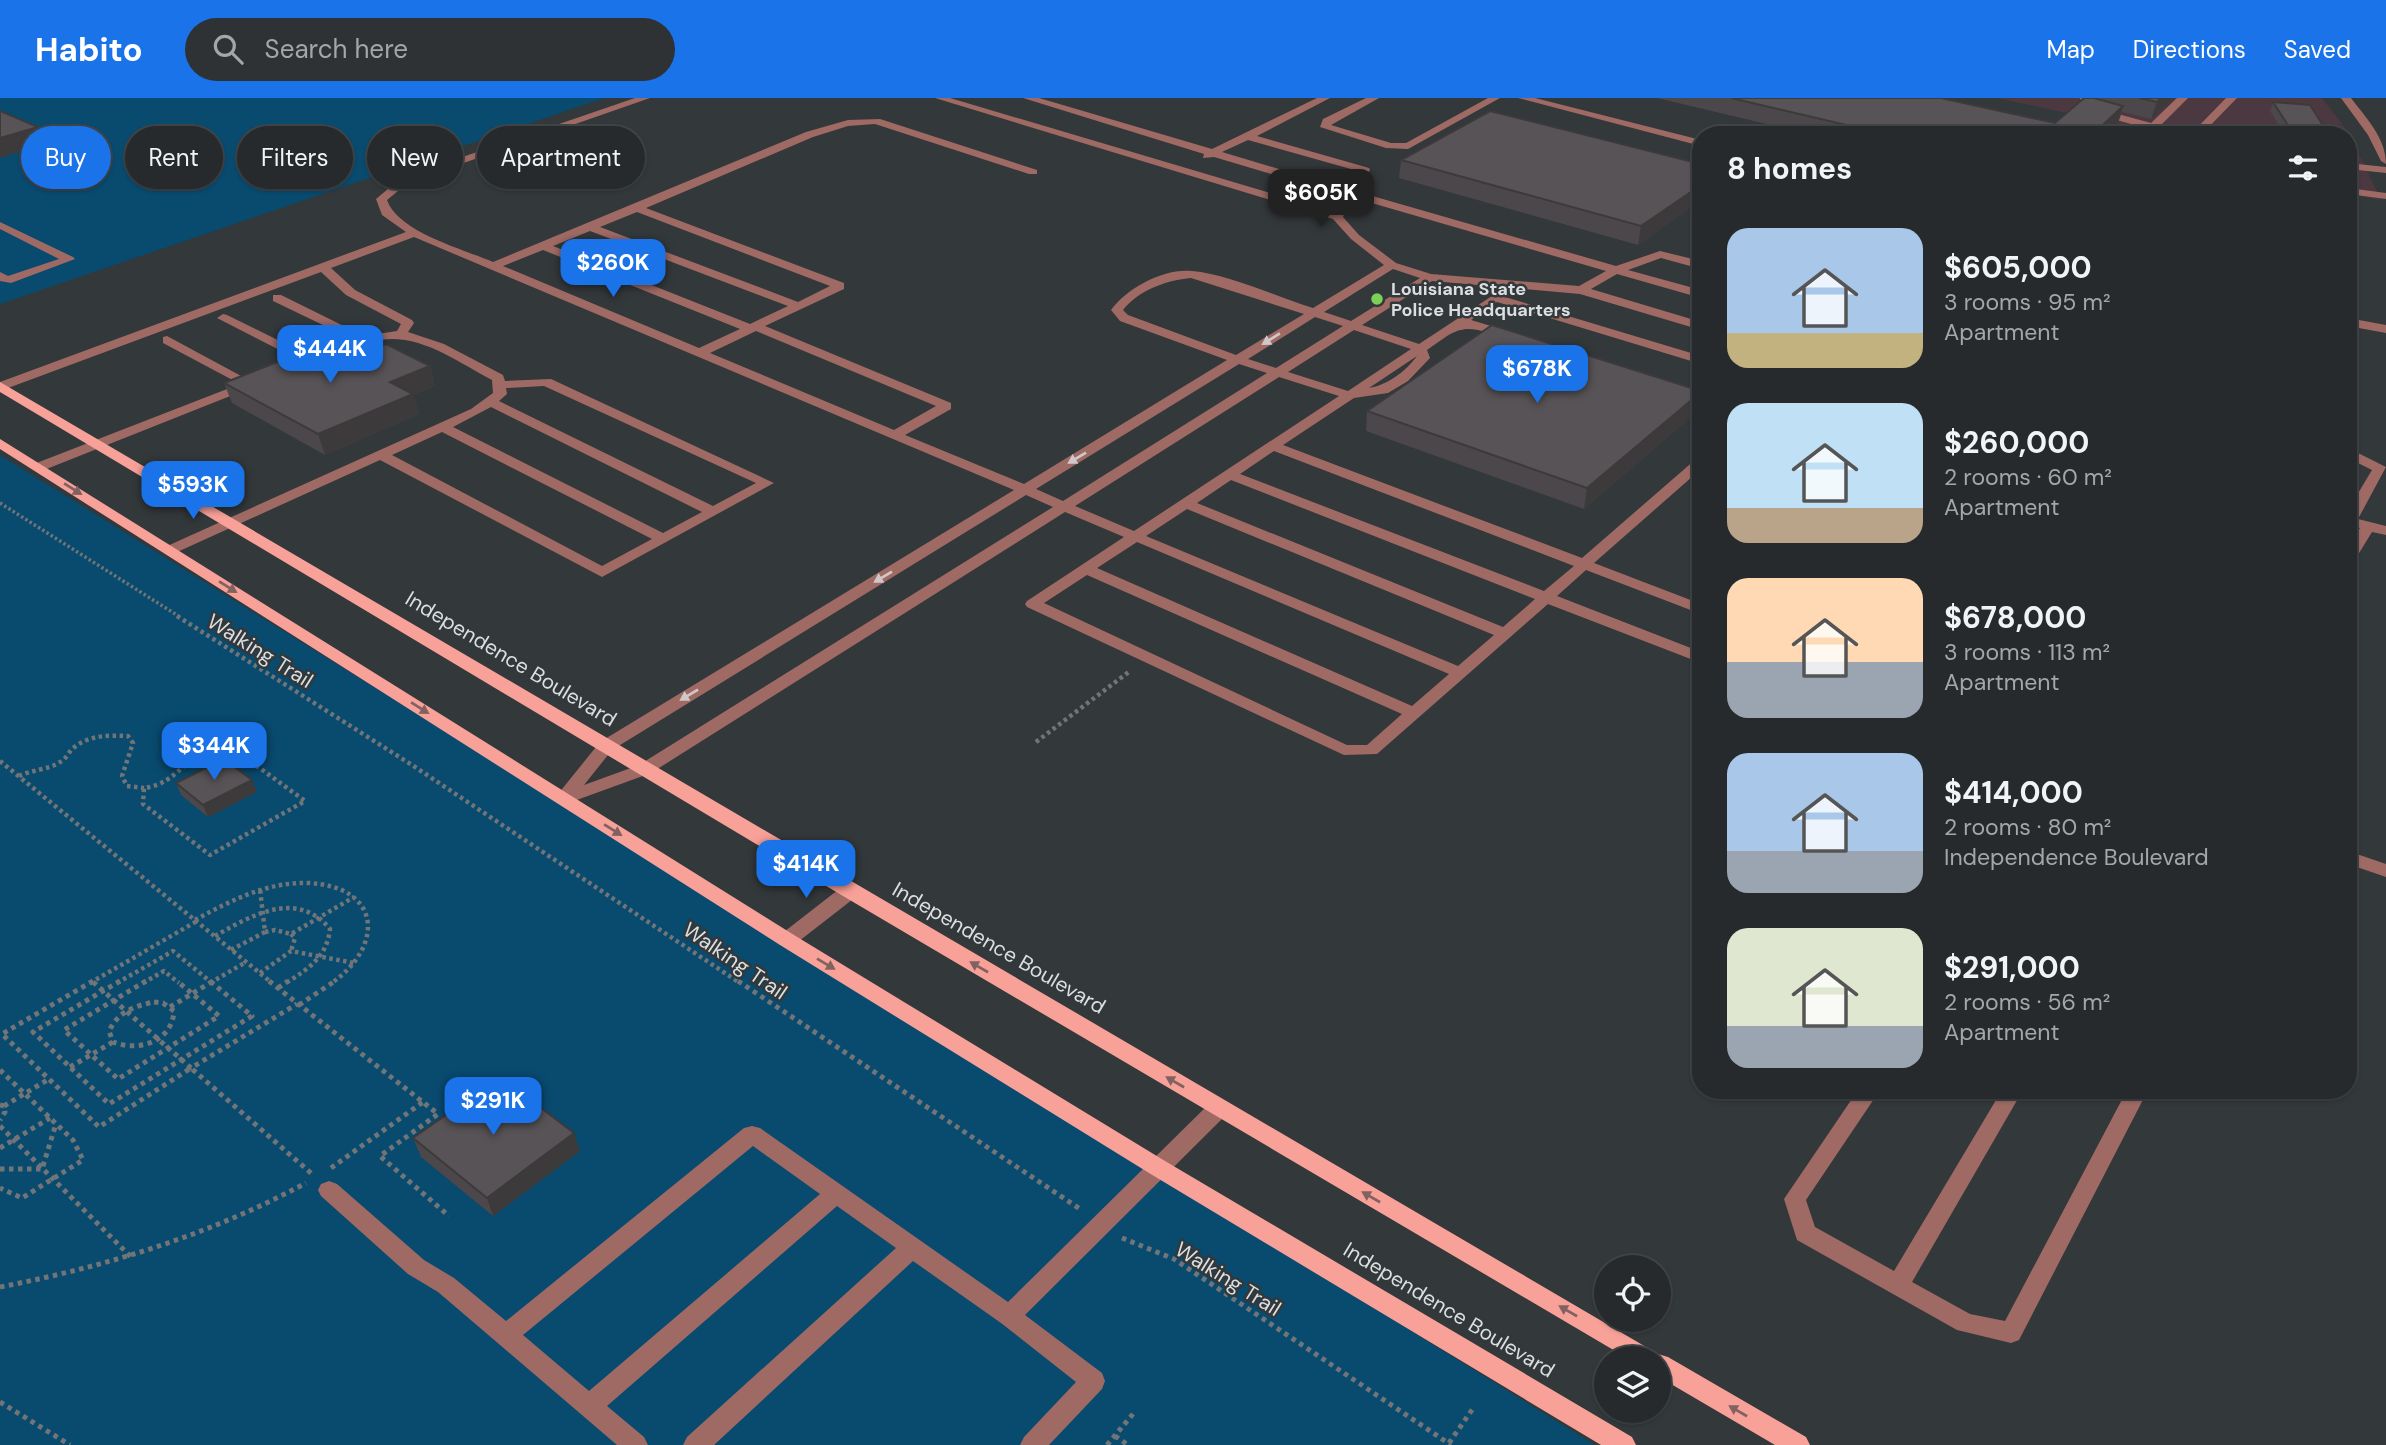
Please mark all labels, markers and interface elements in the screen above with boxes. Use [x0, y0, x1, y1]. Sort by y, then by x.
search box [185, 18, 675, 81]
text: Habito [35, 28, 143, 71]
icon: search [209, 30, 247, 68]
text: Search here [265, 32, 408, 66]
text: Map [2047, 34, 2095, 65]
text: Directions [2133, 34, 2246, 65]
text: Saved [2284, 34, 2351, 65]
chip: Buy [21, 126, 111, 189]
chip: Rent [125, 126, 223, 189]
chip: Filters [237, 126, 353, 189]
chip: New [367, 126, 463, 189]
chip: Apartment [477, 126, 645, 189]
text: 8 homes [1727, 149, 1852, 188]
icon: filters [2284, 149, 2322, 187]
pin: $605K [1272, 170, 1370, 229]
text: $605K [1284, 177, 1358, 207]
pin: $260K [564, 240, 662, 299]
text: $260K [577, 247, 649, 277]
text: $605,000 [1944, 248, 2092, 287]
icon: home [1783, 256, 1867, 340]
place label: Louisiana State Police Headquarters [1391, 277, 1570, 322]
text: 3 rooms · 95 m² [1944, 287, 2111, 317]
marker: Louisiana State Police Headquarters [1369, 291, 1385, 307]
text: Apartment [1944, 317, 2059, 347]
pin: $444K [281, 326, 379, 385]
text: $444K [293, 333, 367, 363]
one-way arrow [1262, 333, 1281, 346]
pin: $678K [1488, 345, 1586, 405]
text: $678K [1502, 353, 1572, 383]
text: $260,000 [1944, 423, 2089, 462]
icon: home [1783, 431, 1867, 515]
one-way arrow [1068, 451, 1087, 464]
pin: $593K [144, 462, 242, 521]
text: 2 rooms · 60 m² [1944, 462, 2112, 492]
text: $593K [158, 469, 228, 499]
one-way arrow [64, 482, 83, 495]
text: Apartment [1944, 492, 2059, 522]
one-way arrow [874, 570, 893, 583]
one-way arrow [218, 580, 238, 593]
street label: Independence Boulevard [400, 585, 622, 733]
text: $678,000 [1944, 598, 2086, 637]
icon: home [1783, 606, 1867, 690]
street label: Walking Trail [202, 607, 318, 695]
text: 3 rooms · 113 m² [1944, 637, 2110, 667]
text: Apartment [1944, 667, 2059, 697]
one-way arrow [680, 689, 699, 702]
one-way arrow [411, 702, 430, 715]
pin: $344K [165, 722, 263, 782]
text: $344K [178, 730, 250, 760]
text: $414,000 [1944, 773, 2083, 812]
icon: home [1783, 781, 1867, 865]
text: 2 rooms · 80 m² [1944, 812, 2111, 842]
one-way arrow [603, 823, 622, 836]
pin: $414K [757, 840, 855, 900]
text: Independence Boulevard [1944, 842, 2209, 872]
text: $414K [772, 848, 840, 878]
street label: Independence Boulevard [887, 875, 1111, 1021]
street label: Walking Trail [677, 916, 793, 1006]
text: $291,000 [1944, 948, 2080, 987]
icon: home [1783, 956, 1867, 1040]
one-way arrow [816, 958, 836, 971]
one-way arrow [969, 960, 988, 973]
text: 2 rooms · 56 m² [1944, 987, 2110, 1017]
text: Apartment [1944, 1017, 2059, 1047]
one-way arrow [1165, 1076, 1185, 1088]
pin: $291K [444, 1077, 542, 1137]
text: $291K [461, 1085, 525, 1115]
one-way arrow [1362, 1190, 1381, 1203]
street label: Walking Trail [1170, 1235, 1286, 1323]
street label: Independence Boulevard [1338, 1236, 1560, 1384]
map controls [1594, 1255, 1671, 1423]
button: locate [1594, 1255, 1671, 1332]
one-way arrow [1558, 1305, 1577, 1317]
button: layers [1594, 1346, 1671, 1423]
one-way arrow [1728, 1405, 1748, 1417]

